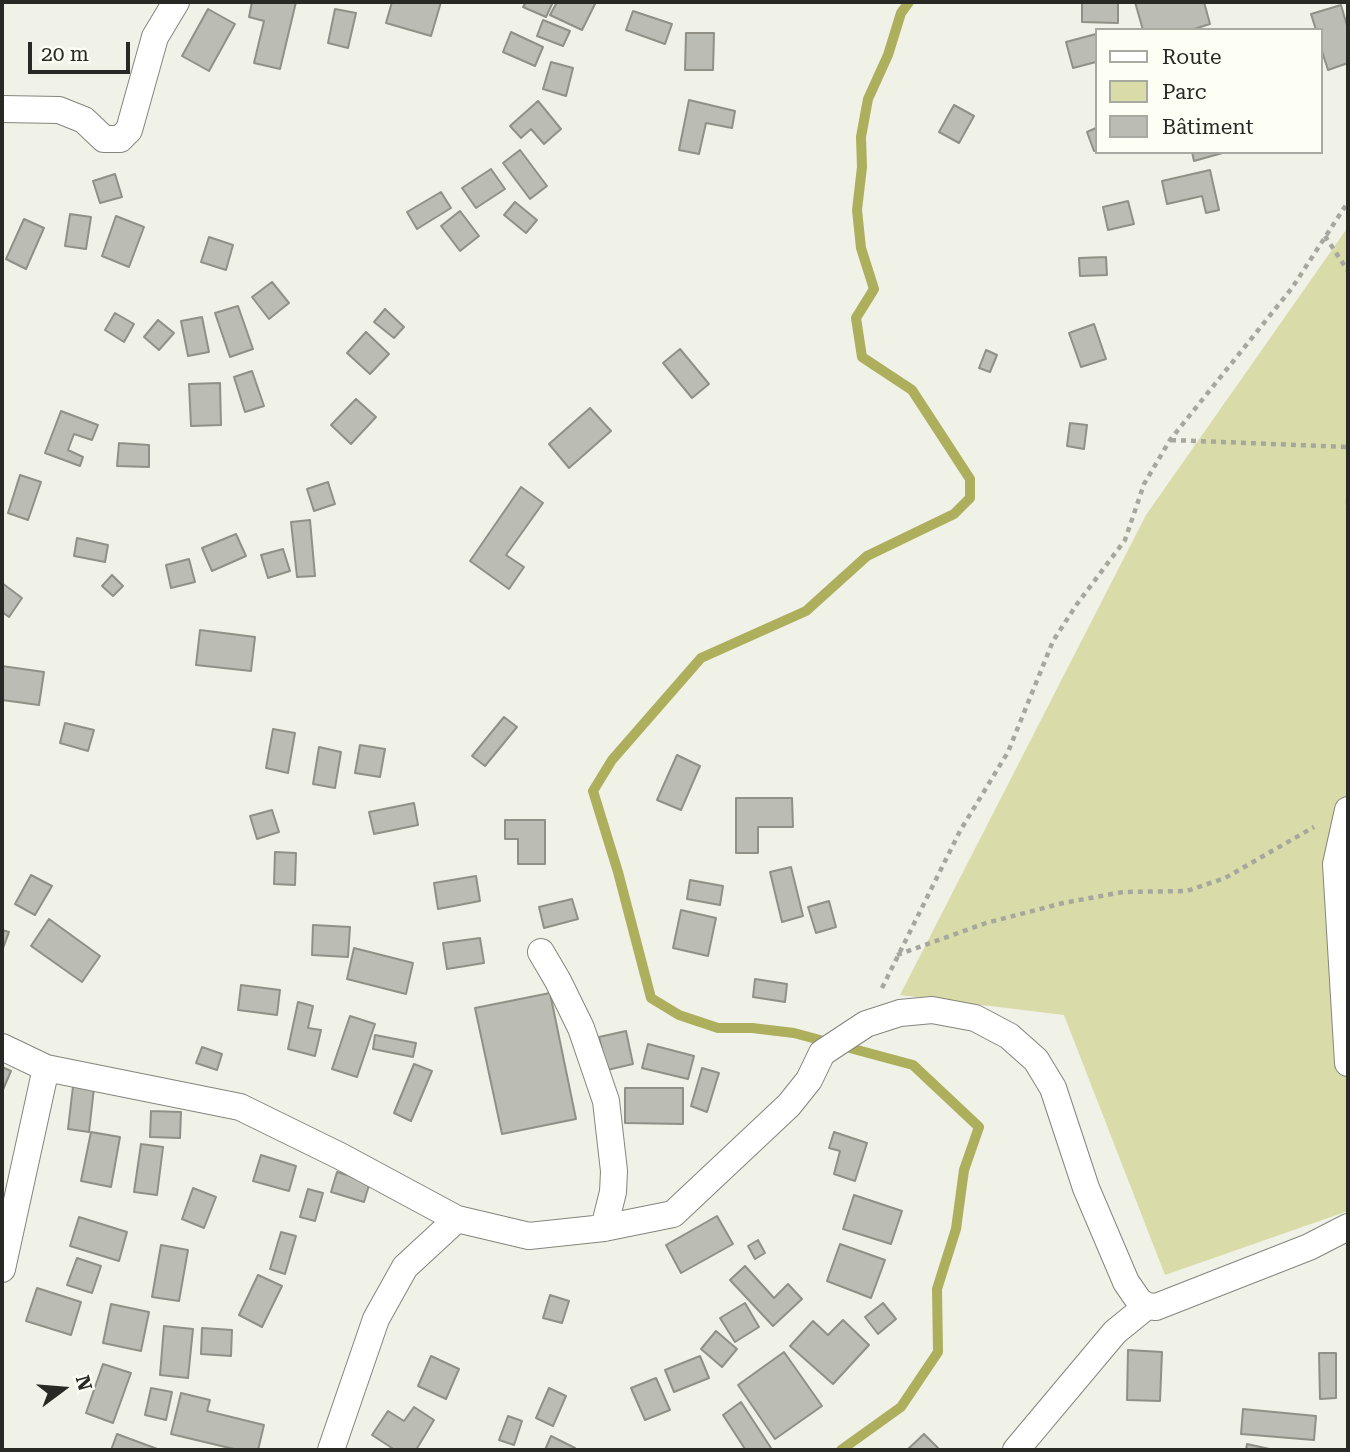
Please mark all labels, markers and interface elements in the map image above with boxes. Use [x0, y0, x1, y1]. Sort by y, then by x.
scale bar [32, 28, 133, 72]
legend [1094, 28, 1322, 154]
text: 20 m [41, 42, 89, 66]
text: Route [1162, 45, 1221, 69]
text: Parc [1162, 80, 1206, 104]
text: Bâtiment [1162, 115, 1254, 139]
north arrow [28, 1354, 98, 1424]
text: N [71, 1373, 97, 1393]

